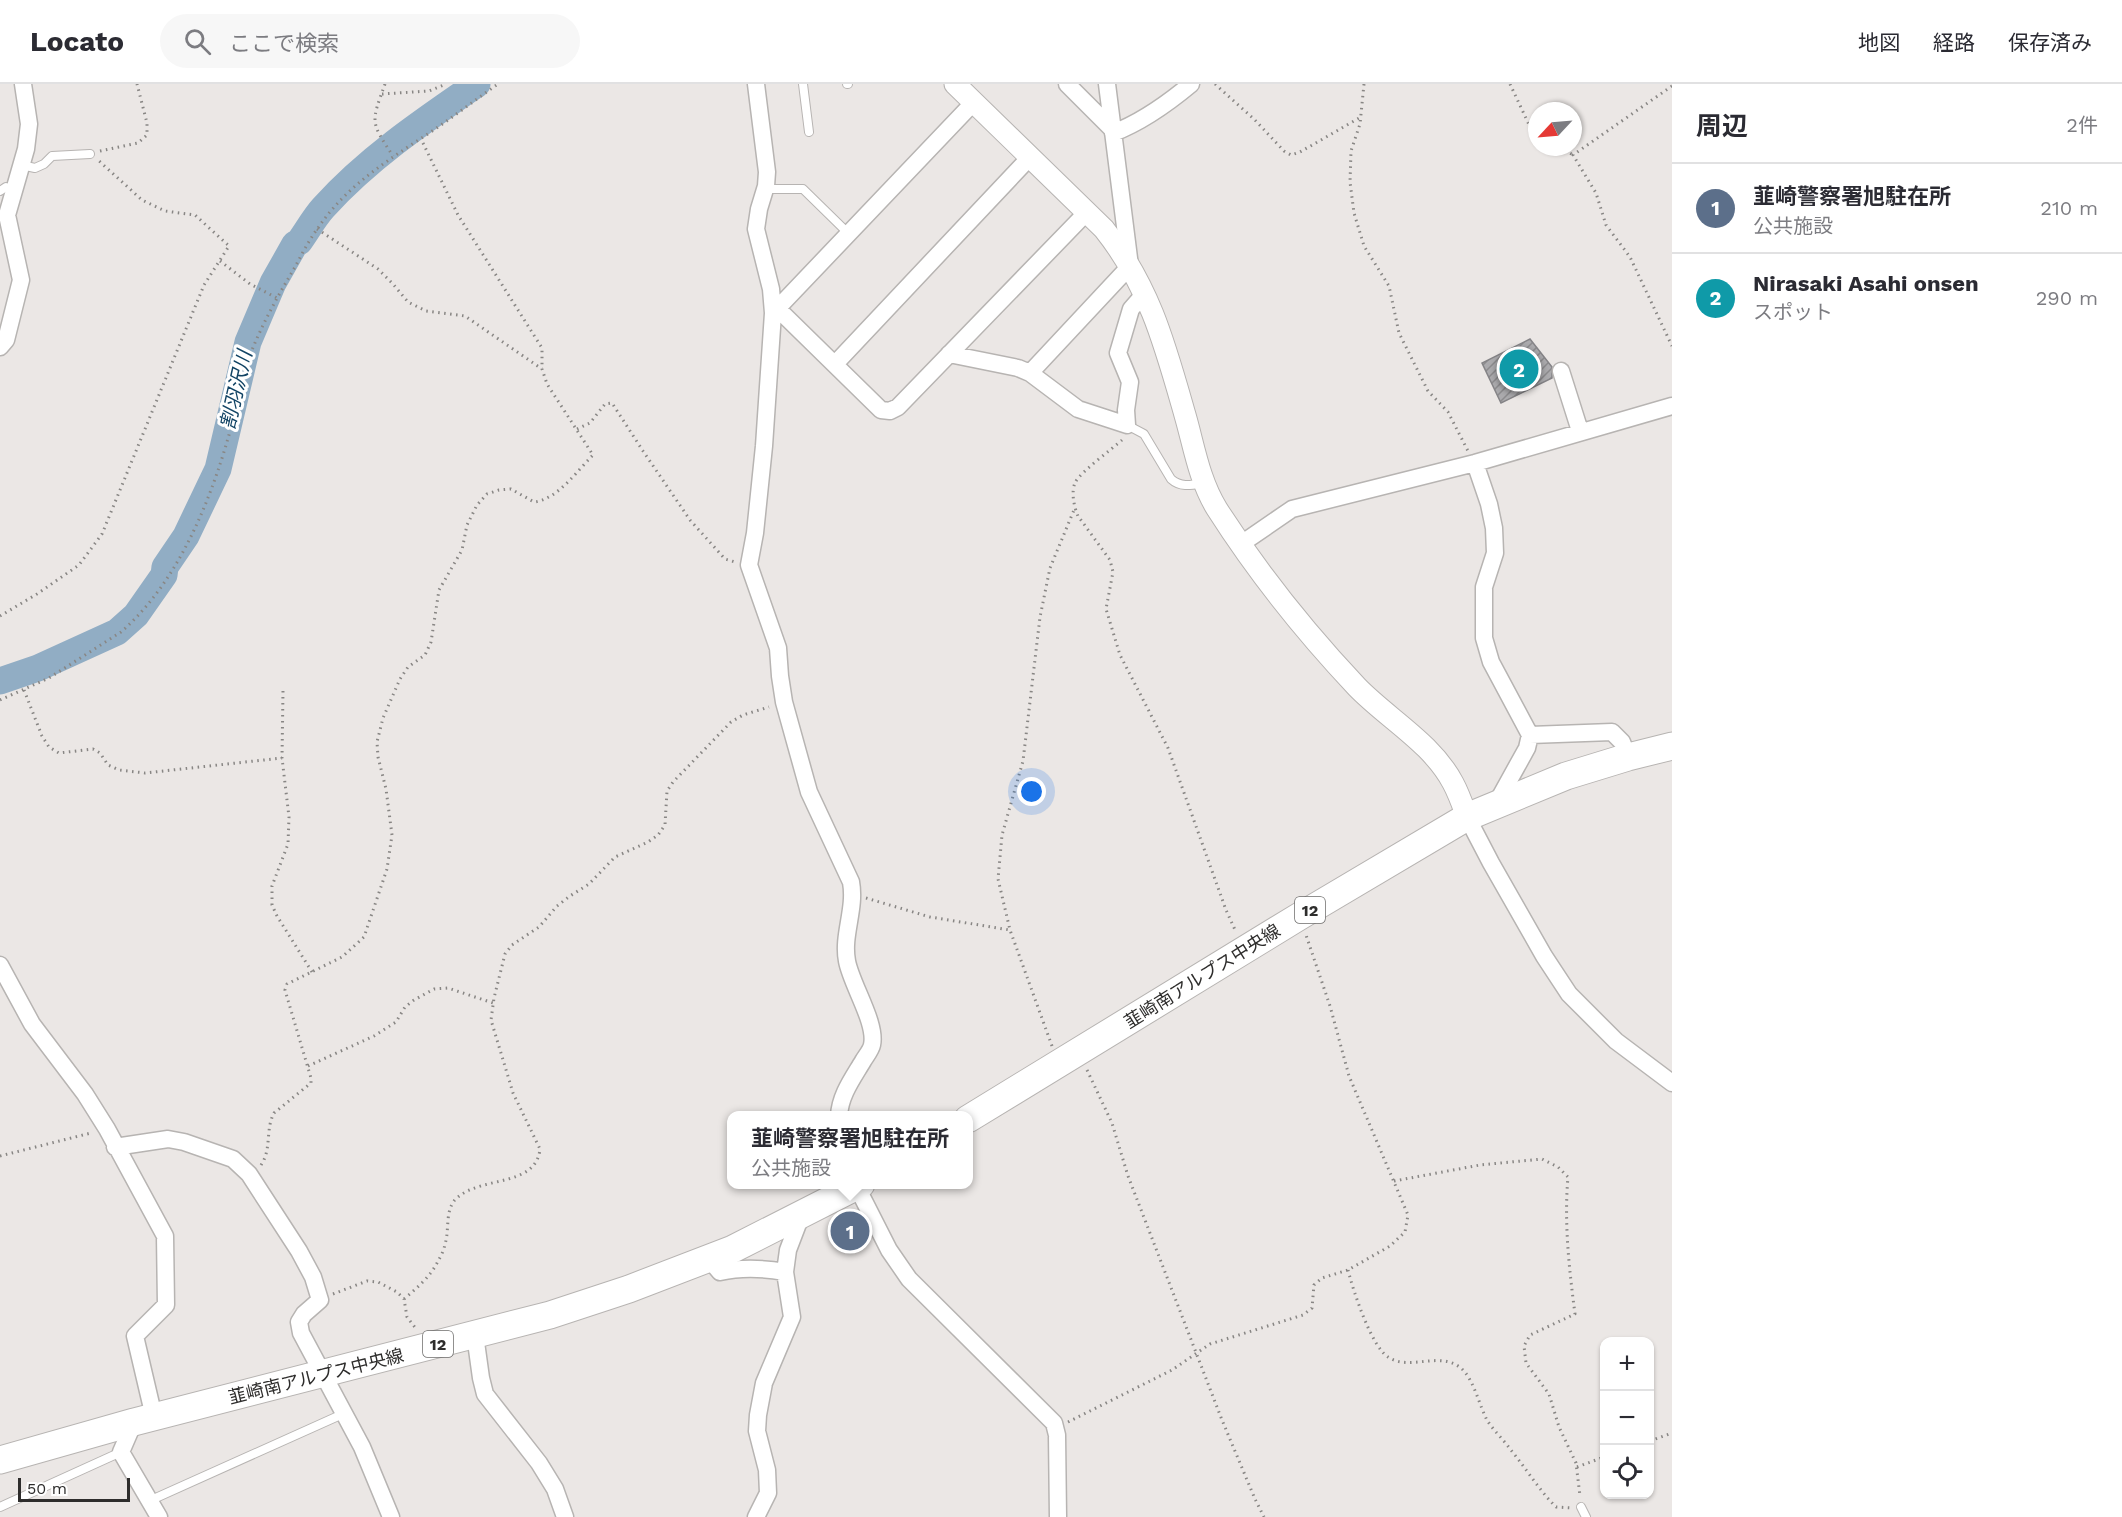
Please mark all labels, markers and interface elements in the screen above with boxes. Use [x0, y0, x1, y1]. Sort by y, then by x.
search box [160, 14, 580, 68]
text: Locato [30, 25, 124, 58]
icon: search [181, 25, 214, 58]
text: 地図 [1858, 30, 1900, 55]
text: 経路 [1933, 30, 1975, 55]
text: 保存済み [2008, 30, 2092, 55]
text: ここで検索 [229, 31, 339, 56]
north arrow [1528, 102, 1582, 156]
text: 周辺 [1696, 111, 1748, 141]
text: 2件 [2066, 113, 2098, 137]
text: 韮崎警察署旭駐在所 [1753, 184, 1951, 209]
text: 1 [1711, 196, 1720, 220]
text: 210 m [2040, 196, 2098, 220]
text: 公共施設 [1753, 214, 1833, 238]
text: Nirasaki Asahi onsen [1753, 271, 1979, 296]
text: 2 [1710, 286, 1721, 310]
text: 290 m [2036, 286, 2098, 310]
text: スポット [1753, 300, 1833, 324]
water label: 割羽沢川 [215, 346, 257, 432]
pin: 2 [1500, 346, 1538, 392]
your location [1017, 777, 1046, 806]
road number: 12 [1295, 897, 1325, 923]
street label: 韮崎南アルプス中央線 [1120, 919, 1284, 1033]
popup [727, 1111, 973, 1189]
text: 韮崎警察署旭駐在所 [751, 1126, 949, 1151]
text: 公共施設 [751, 1156, 831, 1180]
pin: 1 [830, 1208, 870, 1254]
road number: 12 [423, 1331, 453, 1357]
map controls [1600, 1337, 1654, 1499]
button: + [1600, 1337, 1654, 1391]
street label: 韮崎南アルプス中央線 [226, 1344, 406, 1408]
button: − [1600, 1391, 1654, 1445]
button: locate [1600, 1445, 1654, 1499]
scale bar [18, 1475, 130, 1502]
text: 50 m [27, 1479, 67, 1498]

